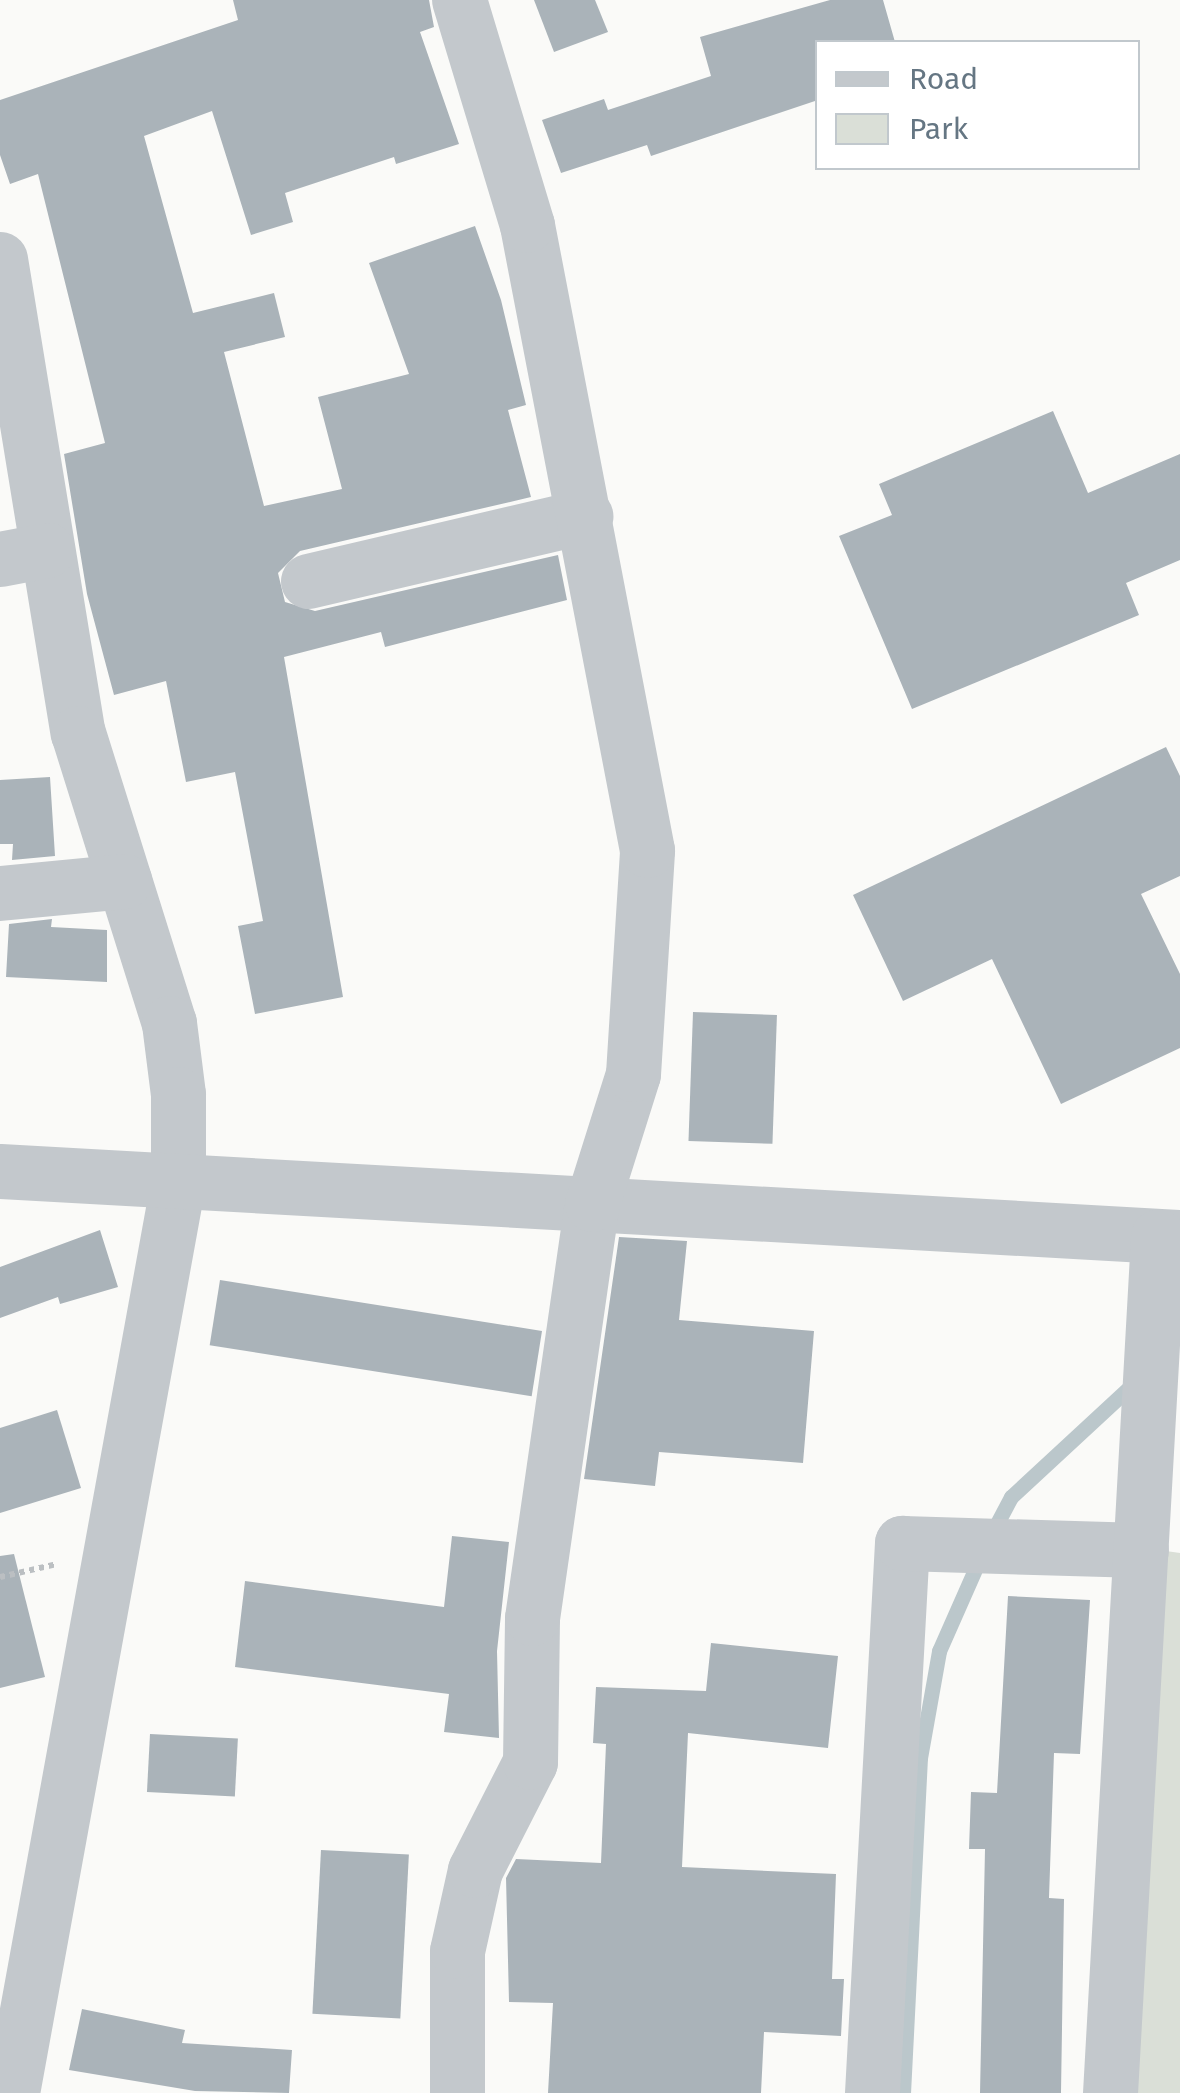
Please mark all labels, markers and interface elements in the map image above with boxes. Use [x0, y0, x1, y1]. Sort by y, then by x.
legend [815, 40, 1140, 170]
text: Road [909, 61, 978, 97]
text: Park [909, 111, 968, 147]

